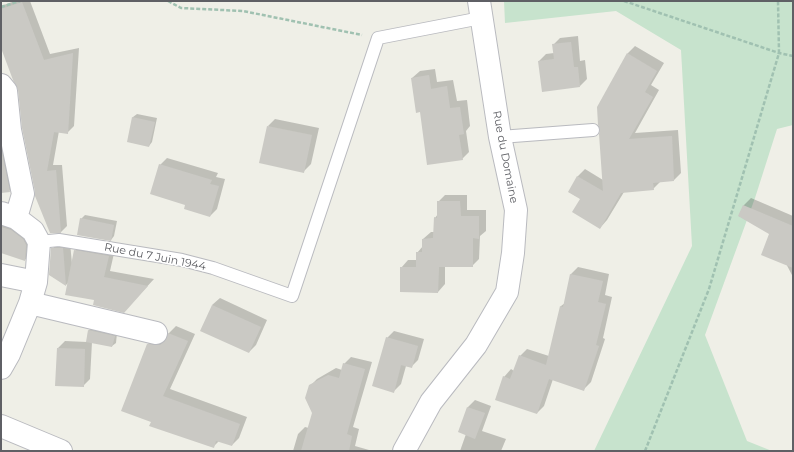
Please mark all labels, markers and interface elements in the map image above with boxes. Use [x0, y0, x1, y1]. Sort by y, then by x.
street label: Rue du Domaine [490, 110, 520, 204]
street label: Rue du 7 Juin 1944 [103, 241, 207, 273]

